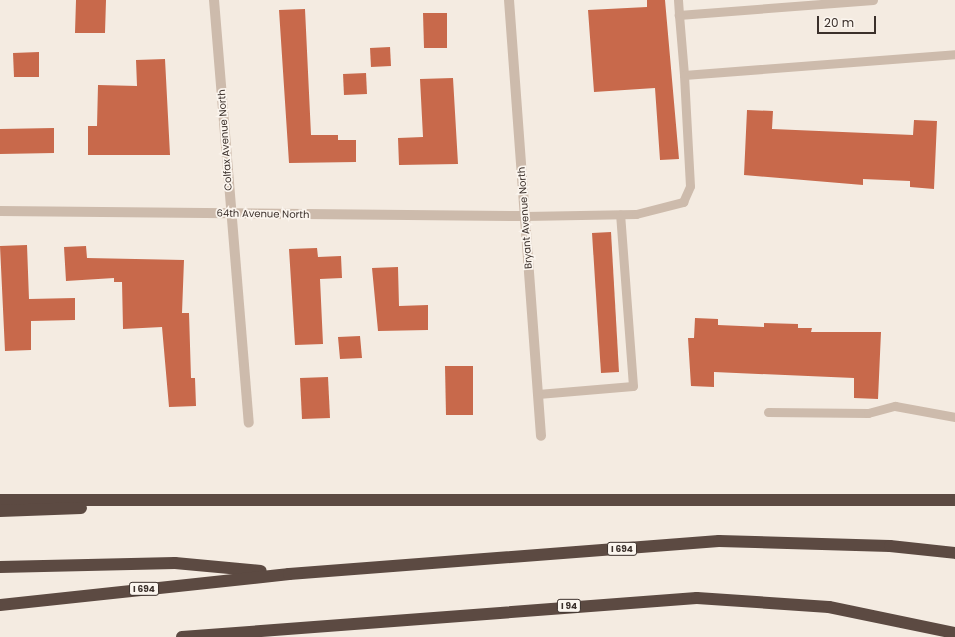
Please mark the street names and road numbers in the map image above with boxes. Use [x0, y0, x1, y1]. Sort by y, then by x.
street label: Colfax Avenue North [215, 89, 235, 191]
street label: Bryant Avenue North [515, 167, 535, 269]
street label: 64th Avenue North [217, 207, 309, 221]
road number: I 694 [607, 542, 637, 556]
road number: I 694 [129, 582, 159, 596]
road number: I 94 [556, 599, 582, 613]

